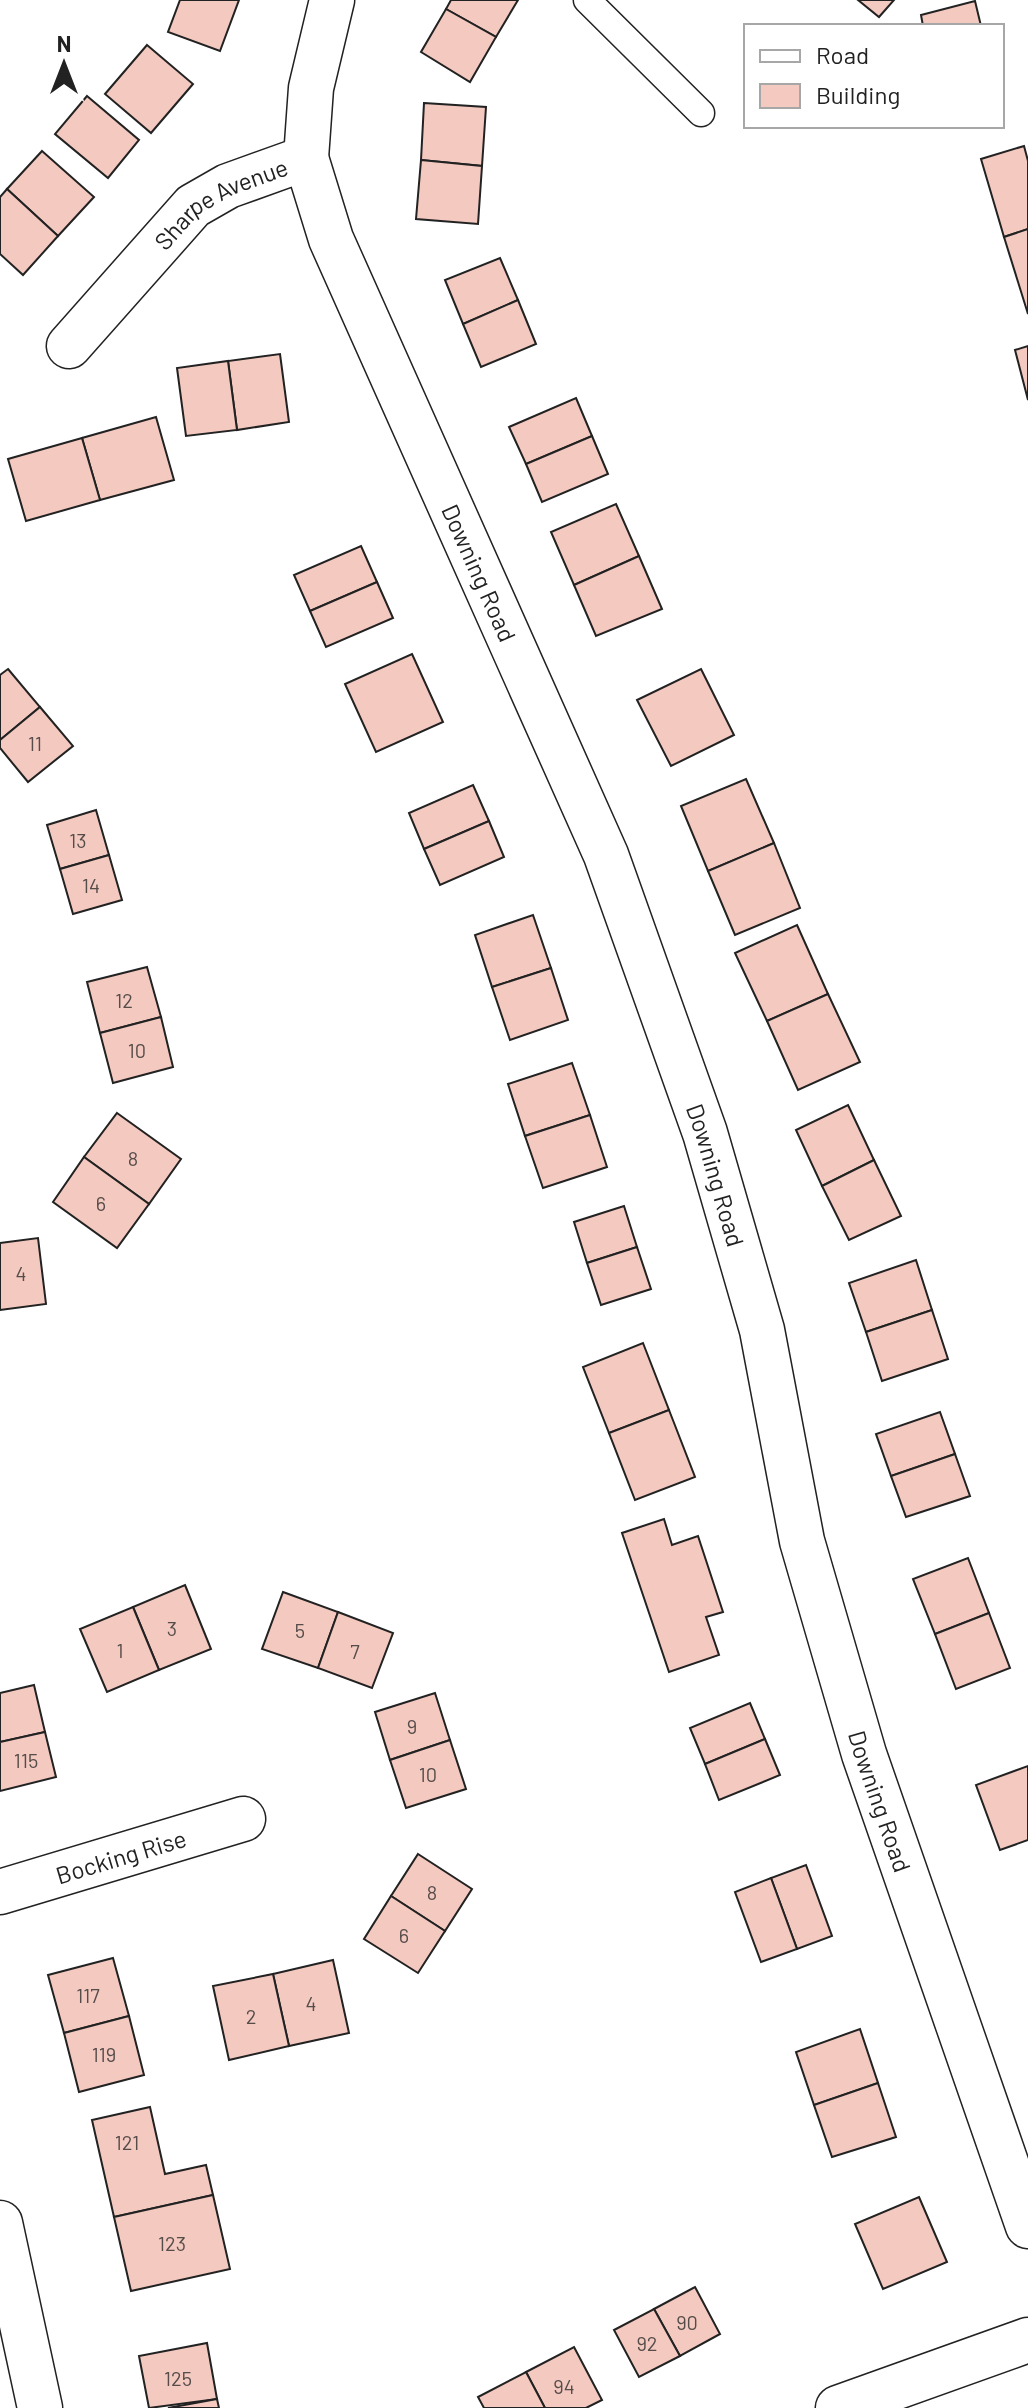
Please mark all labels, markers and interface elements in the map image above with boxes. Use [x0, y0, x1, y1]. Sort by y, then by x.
north arrow [24, 24, 104, 104]
legend [744, 24, 1004, 128]
text: N [57, 30, 71, 56]
text: Road [816, 40, 869, 69]
text: Building [816, 80, 900, 109]
street label: Sharpe Avenue [147, 151, 291, 255]
street label: Downing Road [437, 499, 523, 646]
house number: 11 [28, 731, 42, 755]
house number: 13 [69, 828, 87, 852]
house number: 14 [82, 873, 100, 897]
house number: 12 [115, 988, 133, 1012]
house number: 10 [128, 1038, 146, 1062]
street label: Downing Road [681, 1100, 752, 1250]
house number: 8 [128, 1146, 138, 1170]
house number: 6 [96, 1191, 106, 1215]
house number: 4 [15, 1261, 27, 1285]
house number: 3 [167, 1616, 177, 1640]
house number: 5 [295, 1618, 305, 1642]
house number: 1 [117, 1638, 124, 1662]
house number: 7 [350, 1639, 360, 1663]
house number: 9 [407, 1714, 417, 1738]
street label: Downing Road [843, 1727, 918, 1876]
house number: 115 [14, 1748, 38, 1772]
house number: 10 [419, 1762, 437, 1786]
street label: Bocking Rise [52, 1823, 189, 1889]
house number: 8 [427, 1880, 437, 1904]
house number: 6 [399, 1923, 409, 1947]
house number: 117 [76, 1983, 100, 2007]
house number: 4 [305, 1991, 317, 2015]
house number: 2 [246, 2004, 256, 2028]
house number: 119 [92, 2042, 116, 2066]
house number: 121 [115, 2130, 139, 2154]
house number: 123 [158, 2231, 186, 2255]
house number: 90 [676, 2310, 698, 2334]
house number: 92 [636, 2331, 658, 2355]
house number: 125 [164, 2366, 192, 2390]
house number: 94 [553, 2374, 575, 2398]

